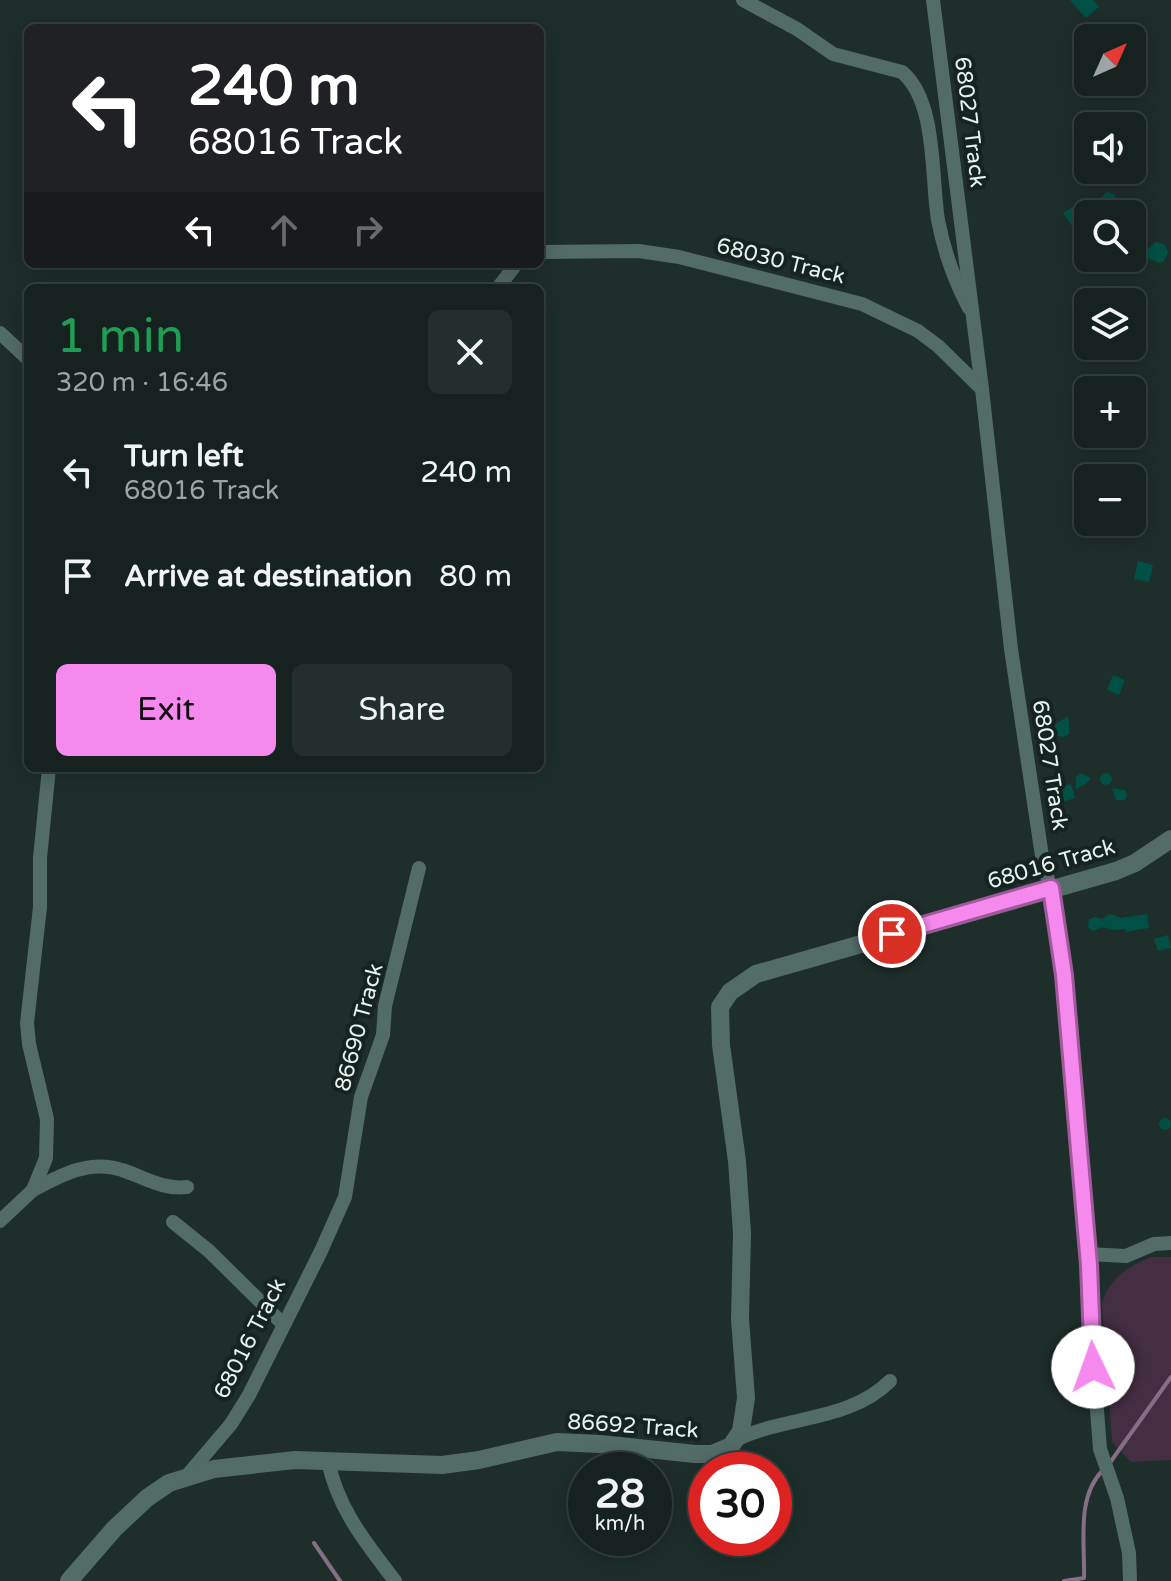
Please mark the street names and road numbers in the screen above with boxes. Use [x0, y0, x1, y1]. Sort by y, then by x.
street label: 68027 Track [949, 55, 991, 189]
street label: 68030 Track [714, 232, 848, 289]
street label: 68027 Track [1027, 698, 1073, 832]
street label: 68016 Track [985, 833, 1118, 895]
street label: 86690 Track [329, 960, 389, 1094]
street label: 68016 Track [208, 1274, 291, 1403]
street label: 86692 Track [566, 1408, 699, 1444]

